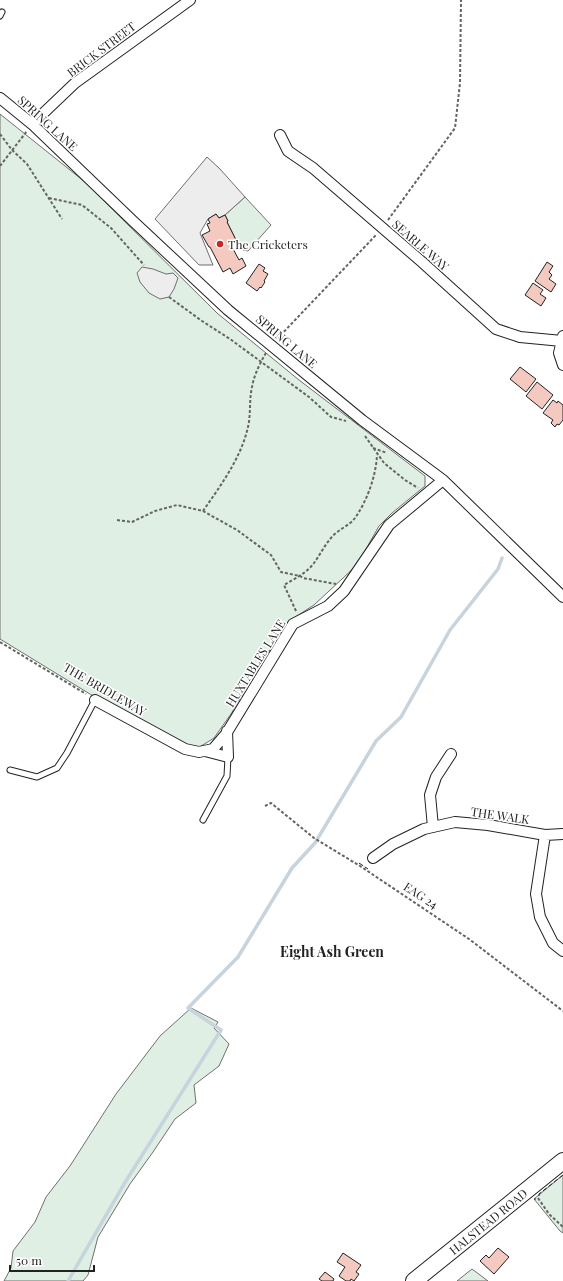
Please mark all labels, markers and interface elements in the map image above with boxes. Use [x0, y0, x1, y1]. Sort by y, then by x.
street label: BRICK STREET [63, 18, 139, 80]
street label: SPRING LANE [15, 92, 81, 154]
street label: SEARLE WAY [389, 216, 453, 275]
place label: The Cricketers [228, 236, 308, 252]
marker: The Cricketers [215, 239, 225, 249]
street label: SPRING LANE [253, 311, 321, 371]
street label: HUXTABLES LANE [222, 616, 288, 710]
street label: THE BRIDLEWAY [61, 659, 150, 720]
street label: THE WALK [470, 803, 530, 827]
street label: EAG 24 [401, 878, 441, 912]
district label: Eight Ash Green [280, 942, 384, 961]
street label: HALSTEAD ROAD [445, 1185, 531, 1258]
scale bar [10, 1247, 94, 1273]
text: 50 m [16, 1252, 42, 1268]

